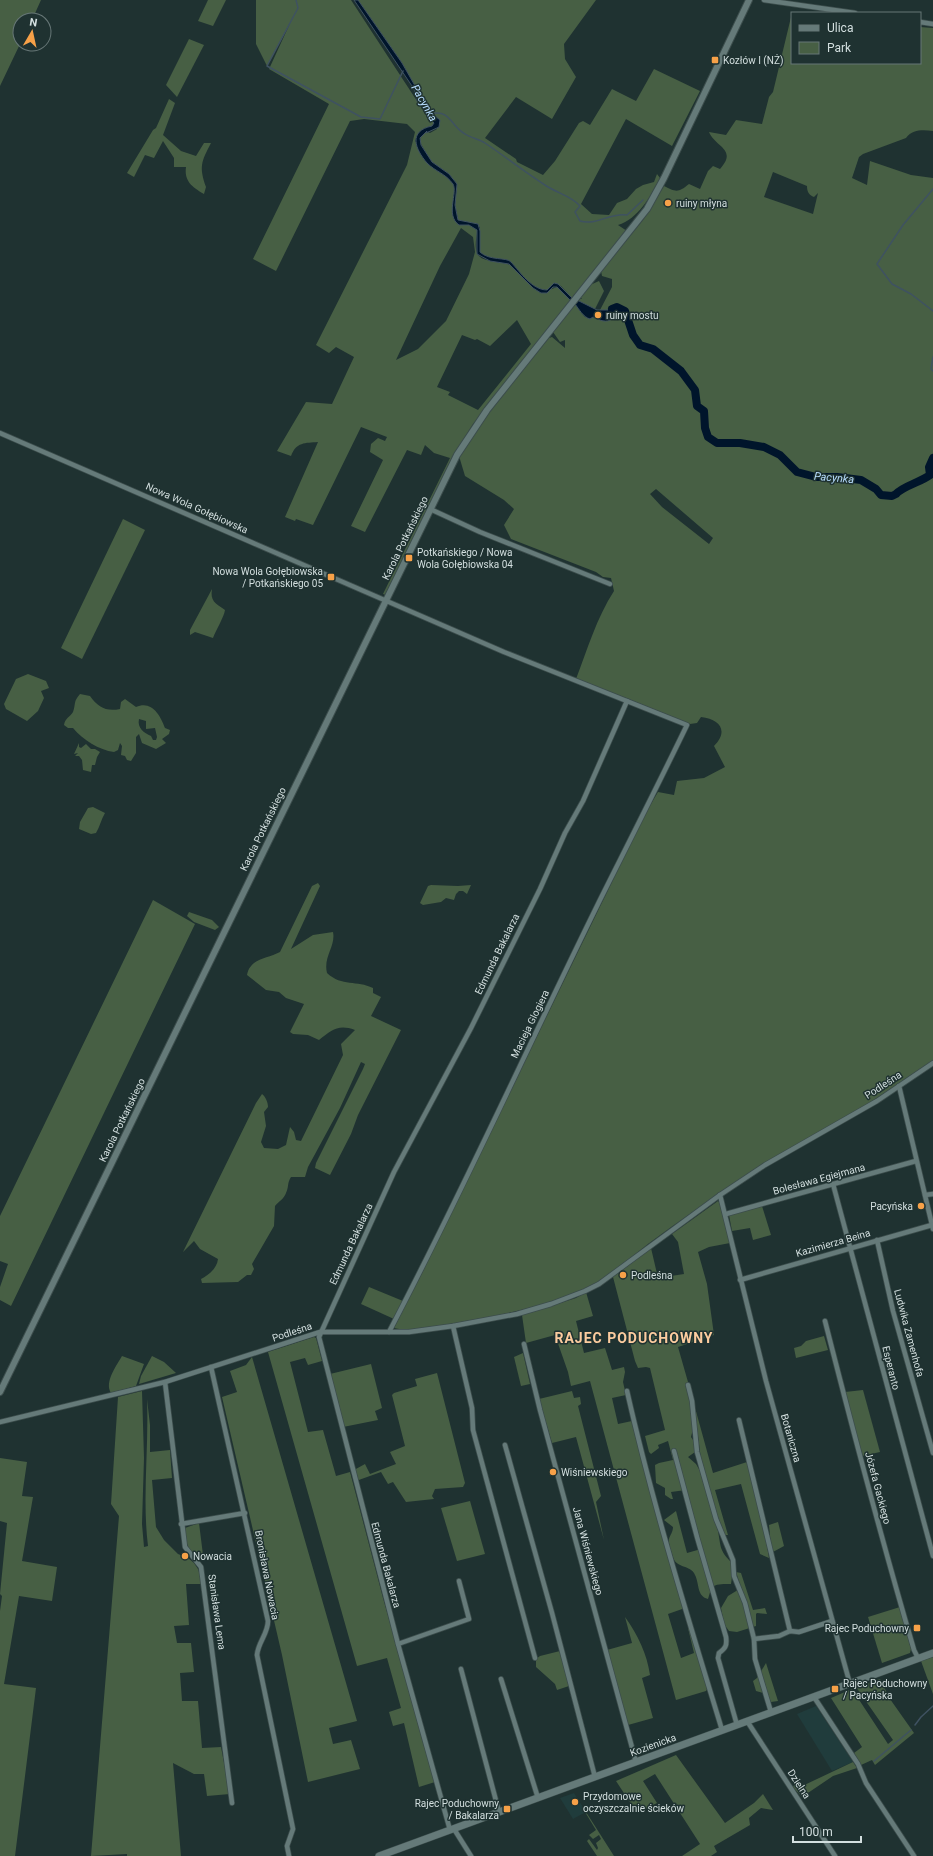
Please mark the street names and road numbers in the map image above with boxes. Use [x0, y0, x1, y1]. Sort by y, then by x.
street label: Nowa Wola Gołębiowska [144, 481, 250, 535]
street label: Karola Potkańskiego [380, 494, 430, 582]
street label: Karola Potkańskiego [238, 785, 288, 873]
street label: Edmunda Bakalarza [473, 912, 521, 996]
street label: Macieja Glogiera [509, 988, 551, 1060]
street label: Podleśna [863, 1069, 903, 1101]
street label: Karola Potkańskiego [97, 1076, 147, 1164]
street label: Bolesława Egiejmana [772, 1161, 866, 1197]
street label: Edmunda Bakalarza [327, 1202, 375, 1286]
street label: Kazimierza Beina [795, 1227, 871, 1259]
street label: Ludwika Zamenhofa [892, 1288, 926, 1378]
street label: Podleśna [271, 1320, 313, 1344]
street label: Esperanto [880, 1345, 902, 1391]
street label: Botaniczna [779, 1413, 803, 1463]
street label: Józefa Gackiego [863, 1451, 893, 1526]
street label: Jana Wiśniewskiego [571, 1506, 605, 1597]
street label: Edmunda Bakalarza [369, 1521, 403, 1609]
street label: Bronisława Nowacia [253, 1529, 281, 1621]
street label: Stanisława Lema [206, 1573, 228, 1651]
street label: Kozienicka [628, 1732, 678, 1758]
street label: Dzielna [785, 1767, 813, 1801]

